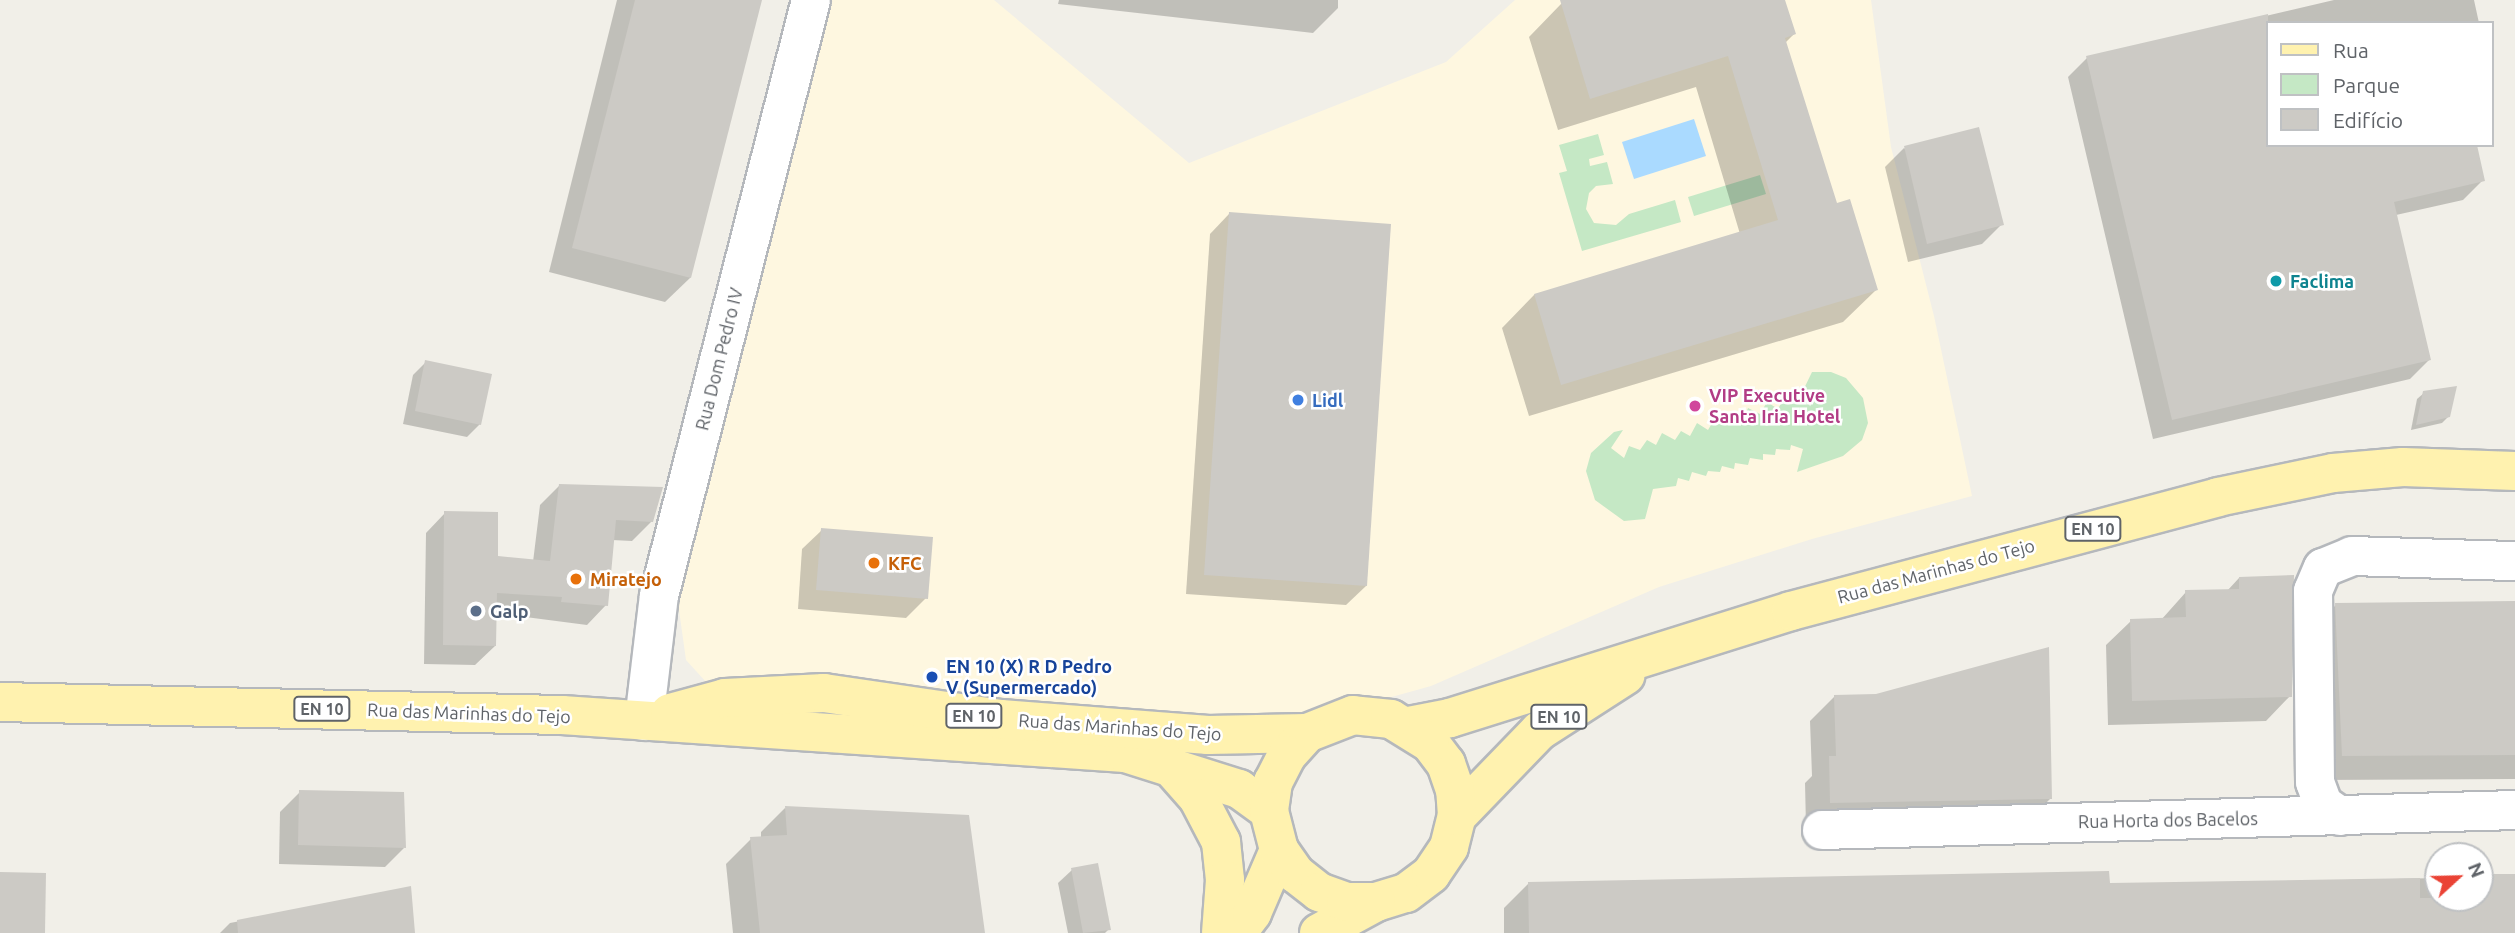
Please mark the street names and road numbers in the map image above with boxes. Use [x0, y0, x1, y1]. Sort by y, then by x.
street label: Rua Dom Pedro IV [691, 285, 747, 433]
road number: EN 10 [2063, 516, 2123, 542]
street label: Rua das Marinhas do Tejo [1835, 534, 2037, 608]
road number: EN 10 [292, 696, 352, 722]
street label: Rua das Marinhas do Tejo [367, 699, 571, 727]
road number: EN 10 [944, 704, 1004, 729]
road number: EN 10 [1529, 704, 1589, 730]
street label: Rua das Marinhas do Tejo [1018, 709, 1222, 745]
street label: Rua Horta dos Bacelos [2078, 808, 2258, 832]

